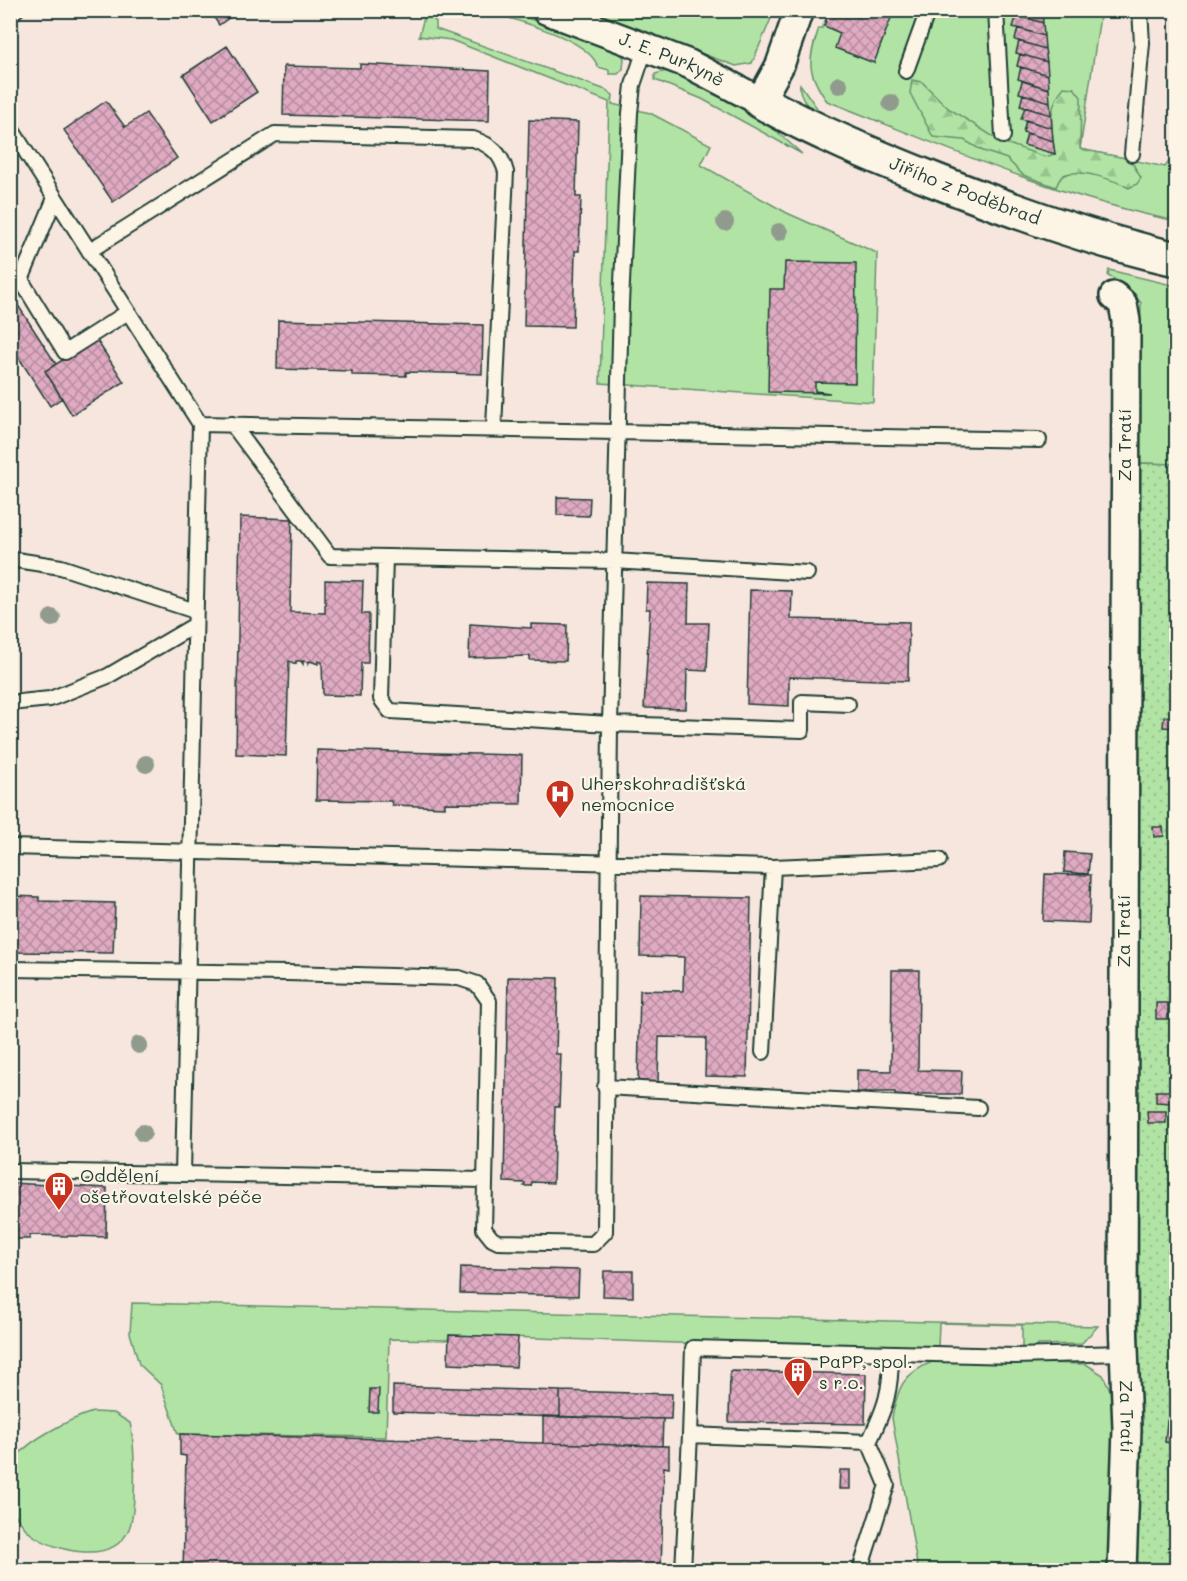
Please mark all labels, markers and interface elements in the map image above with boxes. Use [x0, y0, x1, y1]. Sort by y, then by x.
street label: J. E. Purkyně [616, 26, 729, 91]
street label: Jiřího z Poděbrad [886, 150, 1044, 230]
street label: Za Tratí [1112, 409, 1136, 481]
place label: Uherskohradišťská nemocnice [581, 771, 746, 816]
hospital icon: Uherskohradišťská nemocnice [544, 778, 576, 820]
street label: Za Tratí [1111, 895, 1135, 967]
place label: Oddělení ošetřovatelské péče [80, 1163, 262, 1208]
building icon: Oddělení ošetřovatelské péče [43, 1170, 75, 1212]
place label: PaPP, spol. s r.o. [819, 1349, 913, 1394]
building icon: PaPP, spol. s r.o. [782, 1356, 814, 1398]
street label: Za Tratí [1114, 1380, 1140, 1454]

